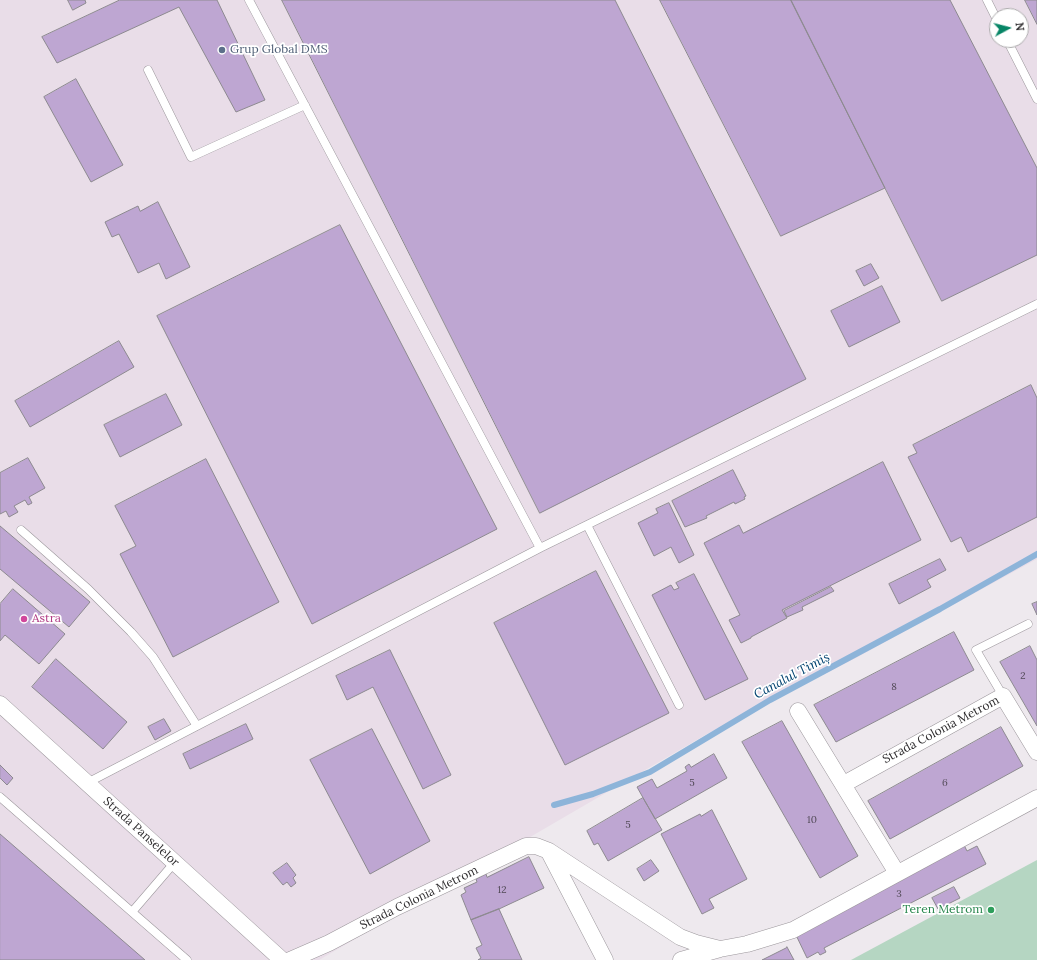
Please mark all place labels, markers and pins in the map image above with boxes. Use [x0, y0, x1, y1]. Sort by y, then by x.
place label: Grup Global DMS [230, 43, 327, 57]
marker: Grup Global DMS [217, 45, 227, 55]
place label: Astra [32, 612, 61, 626]
marker: Astra [19, 614, 29, 624]
place label: Teren Metrom [902, 903, 983, 917]
marker: Teren Metrom [986, 905, 996, 915]

